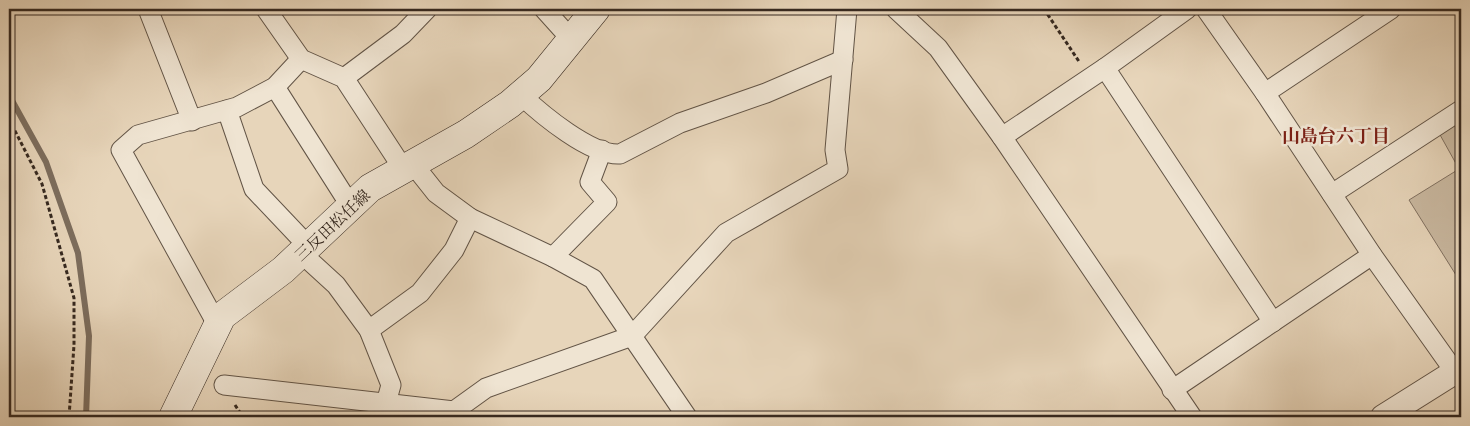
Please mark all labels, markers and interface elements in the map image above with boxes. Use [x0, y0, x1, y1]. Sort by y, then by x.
district label: 山島台六丁目 [1282, 124, 1390, 149]
street label: 三反田松任線 [290, 185, 375, 267]

